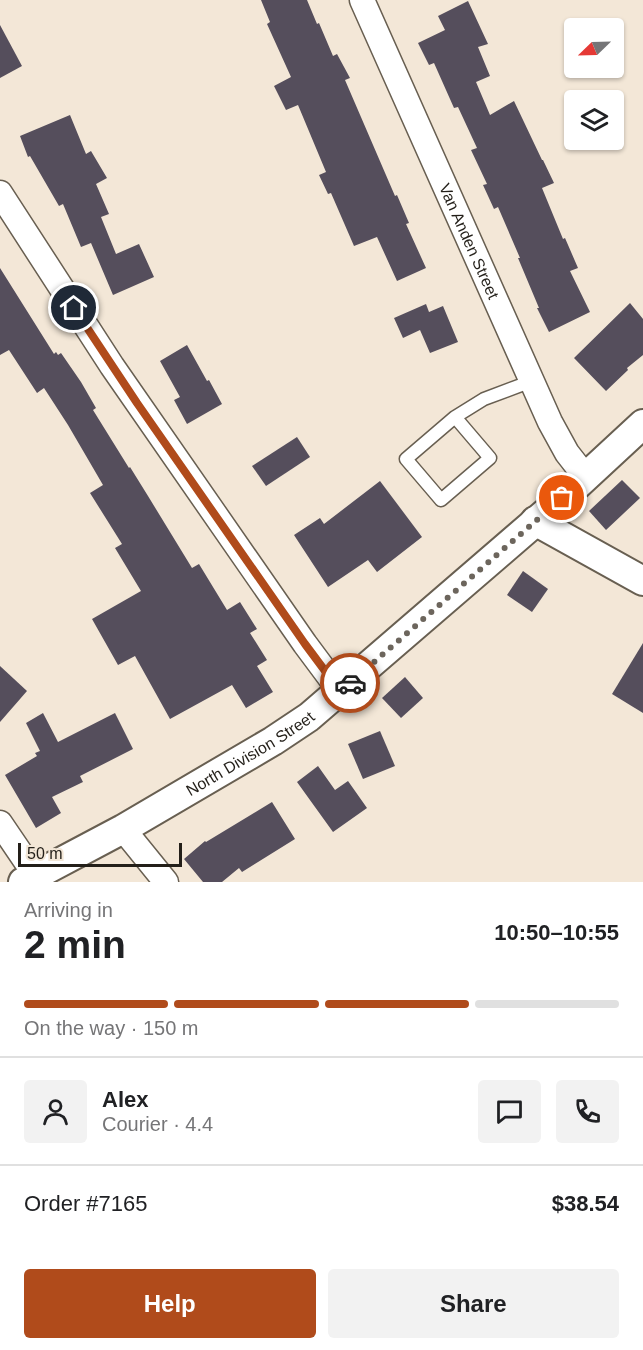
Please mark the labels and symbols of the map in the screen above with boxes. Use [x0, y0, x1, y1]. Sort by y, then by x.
north arrow [564, 18, 624, 78]
street label: Van Anden Street [436, 181, 502, 302]
pin [48, 282, 99, 333]
pin [536, 472, 587, 523]
courier [320, 653, 380, 713]
street label: North Division Street [183, 708, 318, 799]
scale bar [18, 840, 182, 868]

